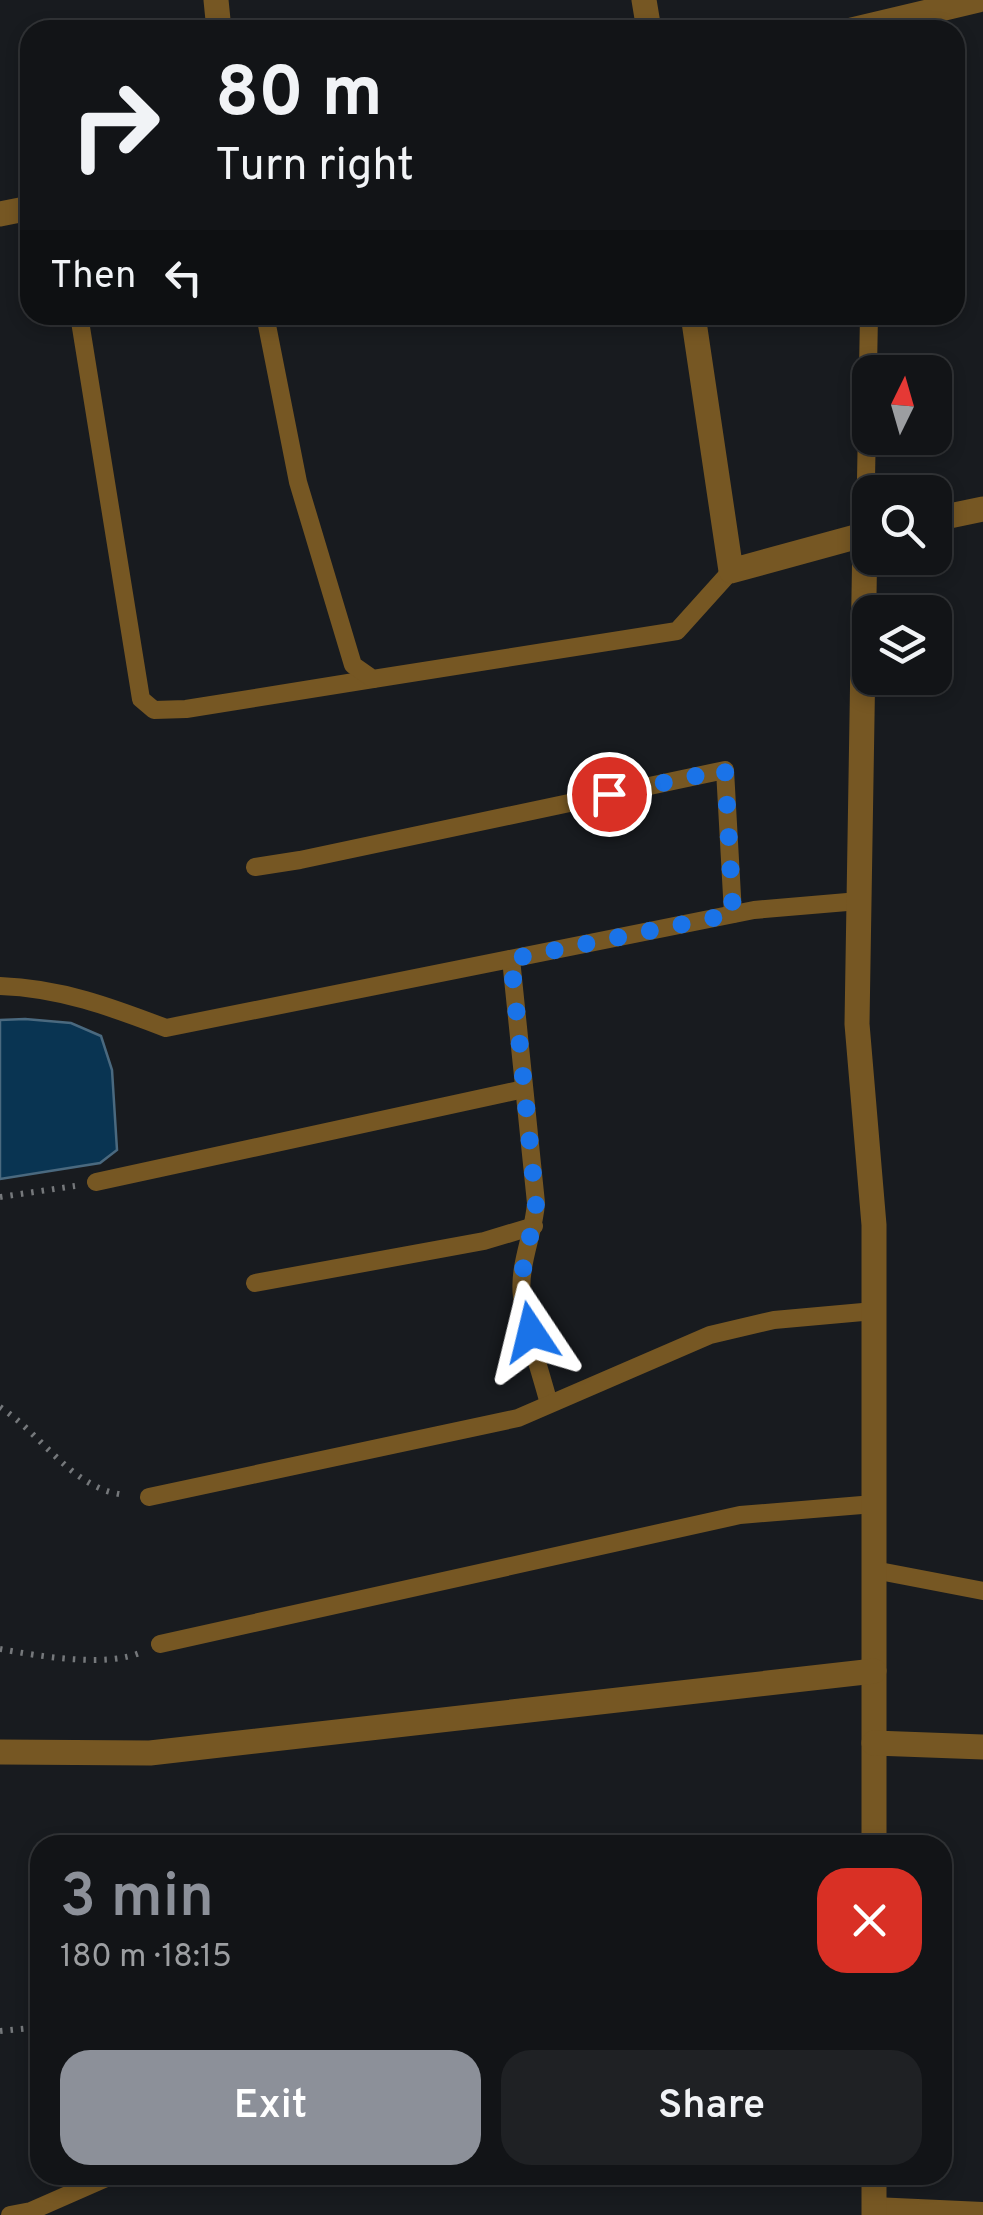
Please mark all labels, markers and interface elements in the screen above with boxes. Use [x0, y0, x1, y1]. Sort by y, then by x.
text: 80 m [215, 52, 383, 141]
icon: right [50, 60, 180, 190]
text: Turn right [215, 139, 414, 196]
icon: left [156, 250, 211, 305]
text: Then [50, 253, 136, 302]
north arrow [852, 355, 952, 455]
map controls [852, 355, 952, 695]
button: search [852, 475, 952, 575]
button: layers [852, 595, 952, 695]
pin [567, 752, 652, 837]
icon: arrive [582, 767, 637, 822]
position arrow [479, 1280, 583, 1384]
text: 3 min [60, 1862, 214, 1938]
button: close [817, 1868, 922, 1973]
text: 180 m · 18:15 [60, 1938, 232, 1978]
button: Exit [60, 2050, 481, 2165]
button: Share [501, 2050, 922, 2165]

